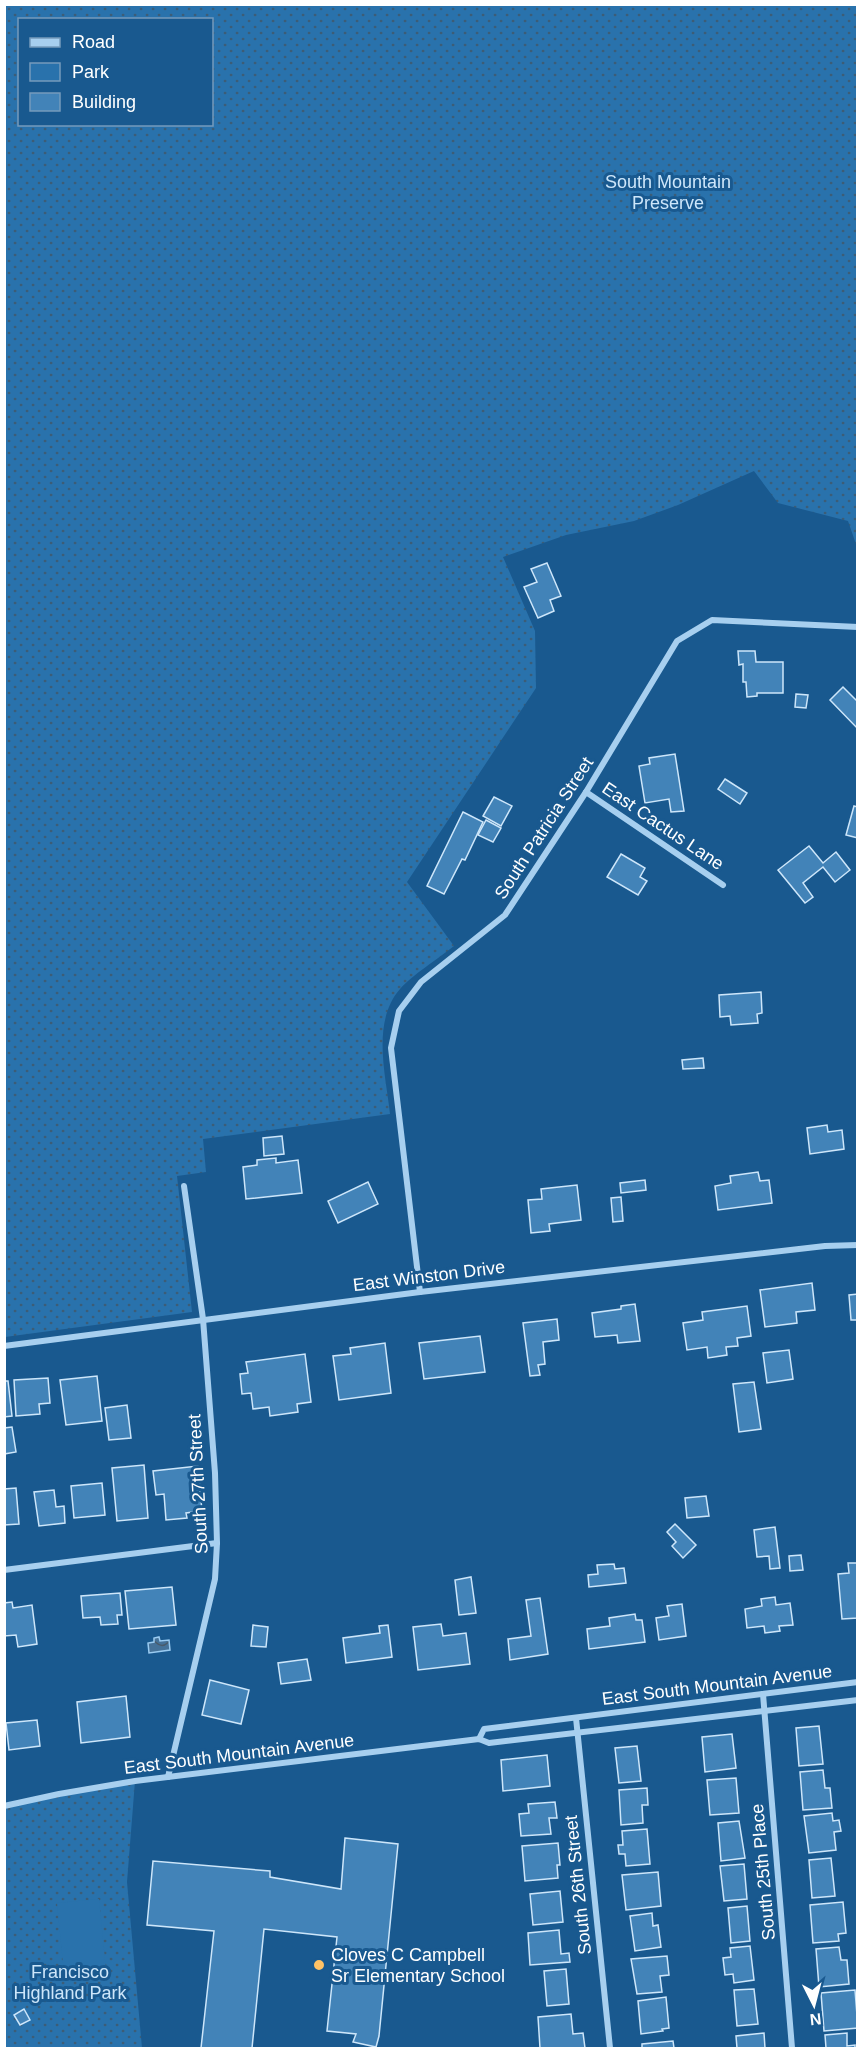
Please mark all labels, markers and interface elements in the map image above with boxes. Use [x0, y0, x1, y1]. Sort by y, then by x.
legend [18, 18, 213, 126]
text: Road [72, 32, 115, 52]
text: Park [72, 62, 110, 82]
text: Building [72, 92, 136, 112]
park label: South Mountain Preserve [605, 172, 731, 213]
street label: South Patricia Street [491, 753, 597, 903]
street label: East Cactus Lane [599, 778, 727, 874]
street label: East Winston Drive [352, 1257, 506, 1295]
street label: South 27th Street [184, 1414, 212, 1554]
street label: East South Mountain Avenue [601, 1661, 833, 1709]
street label: East South Mountain Avenue [123, 1730, 355, 1778]
street label: South 25th Place [747, 1803, 779, 1941]
street label: South 26th Street [561, 1814, 595, 1956]
place label: Cloves C Campbell Sr Elementary School [331, 1945, 505, 1986]
marker: Cloves C Campbell Sr Elementary School [312, 1958, 326, 1972]
park label: Francisco Highland Park [13, 1962, 128, 2003]
north arrow [784, 1975, 844, 2035]
text: N [809, 2010, 822, 2028]

